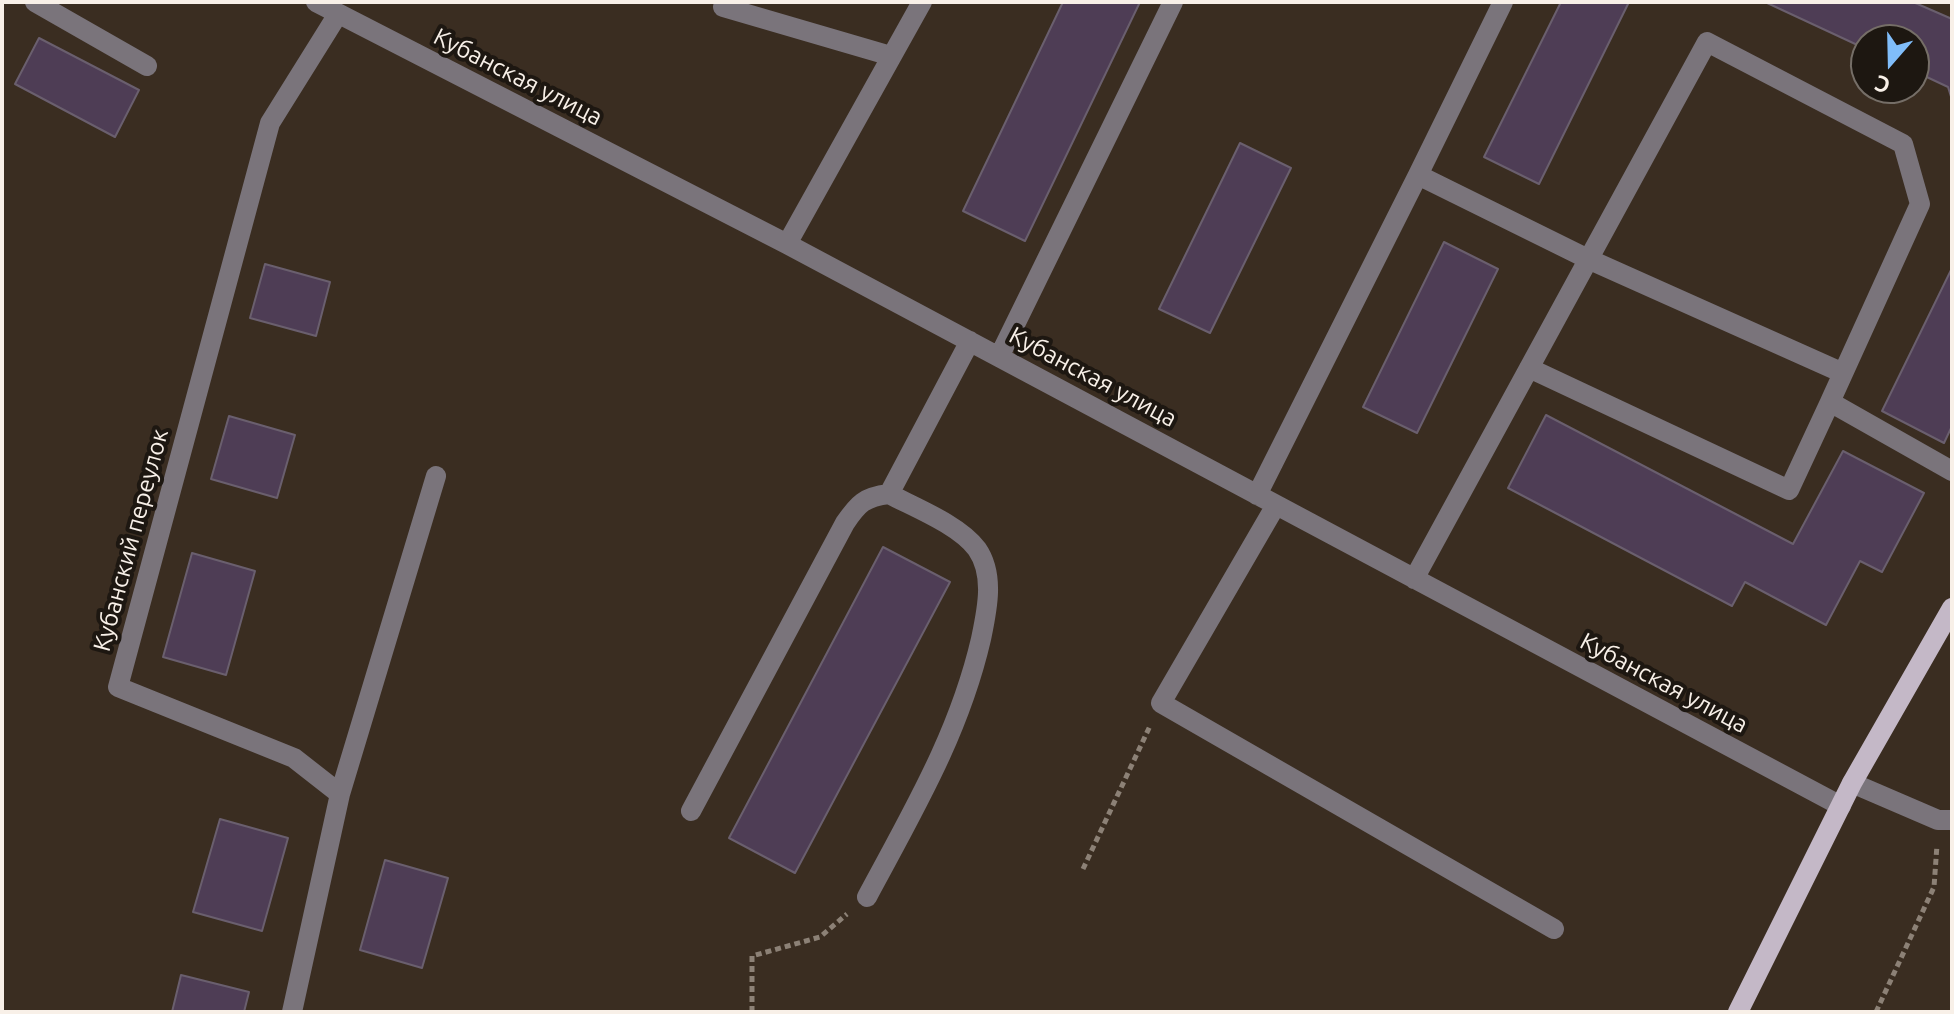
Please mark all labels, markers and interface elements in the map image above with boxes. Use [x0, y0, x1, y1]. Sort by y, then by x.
street label: Кубанская улица [429, 22, 607, 132]
north arrow [1850, 24, 1930, 104]
text: С [1871, 71, 1893, 99]
street label: Кубанская улица [1004, 321, 1182, 433]
street label: Кубанский переулок [87, 426, 175, 654]
street label: Кубанская улица [1575, 627, 1753, 739]

